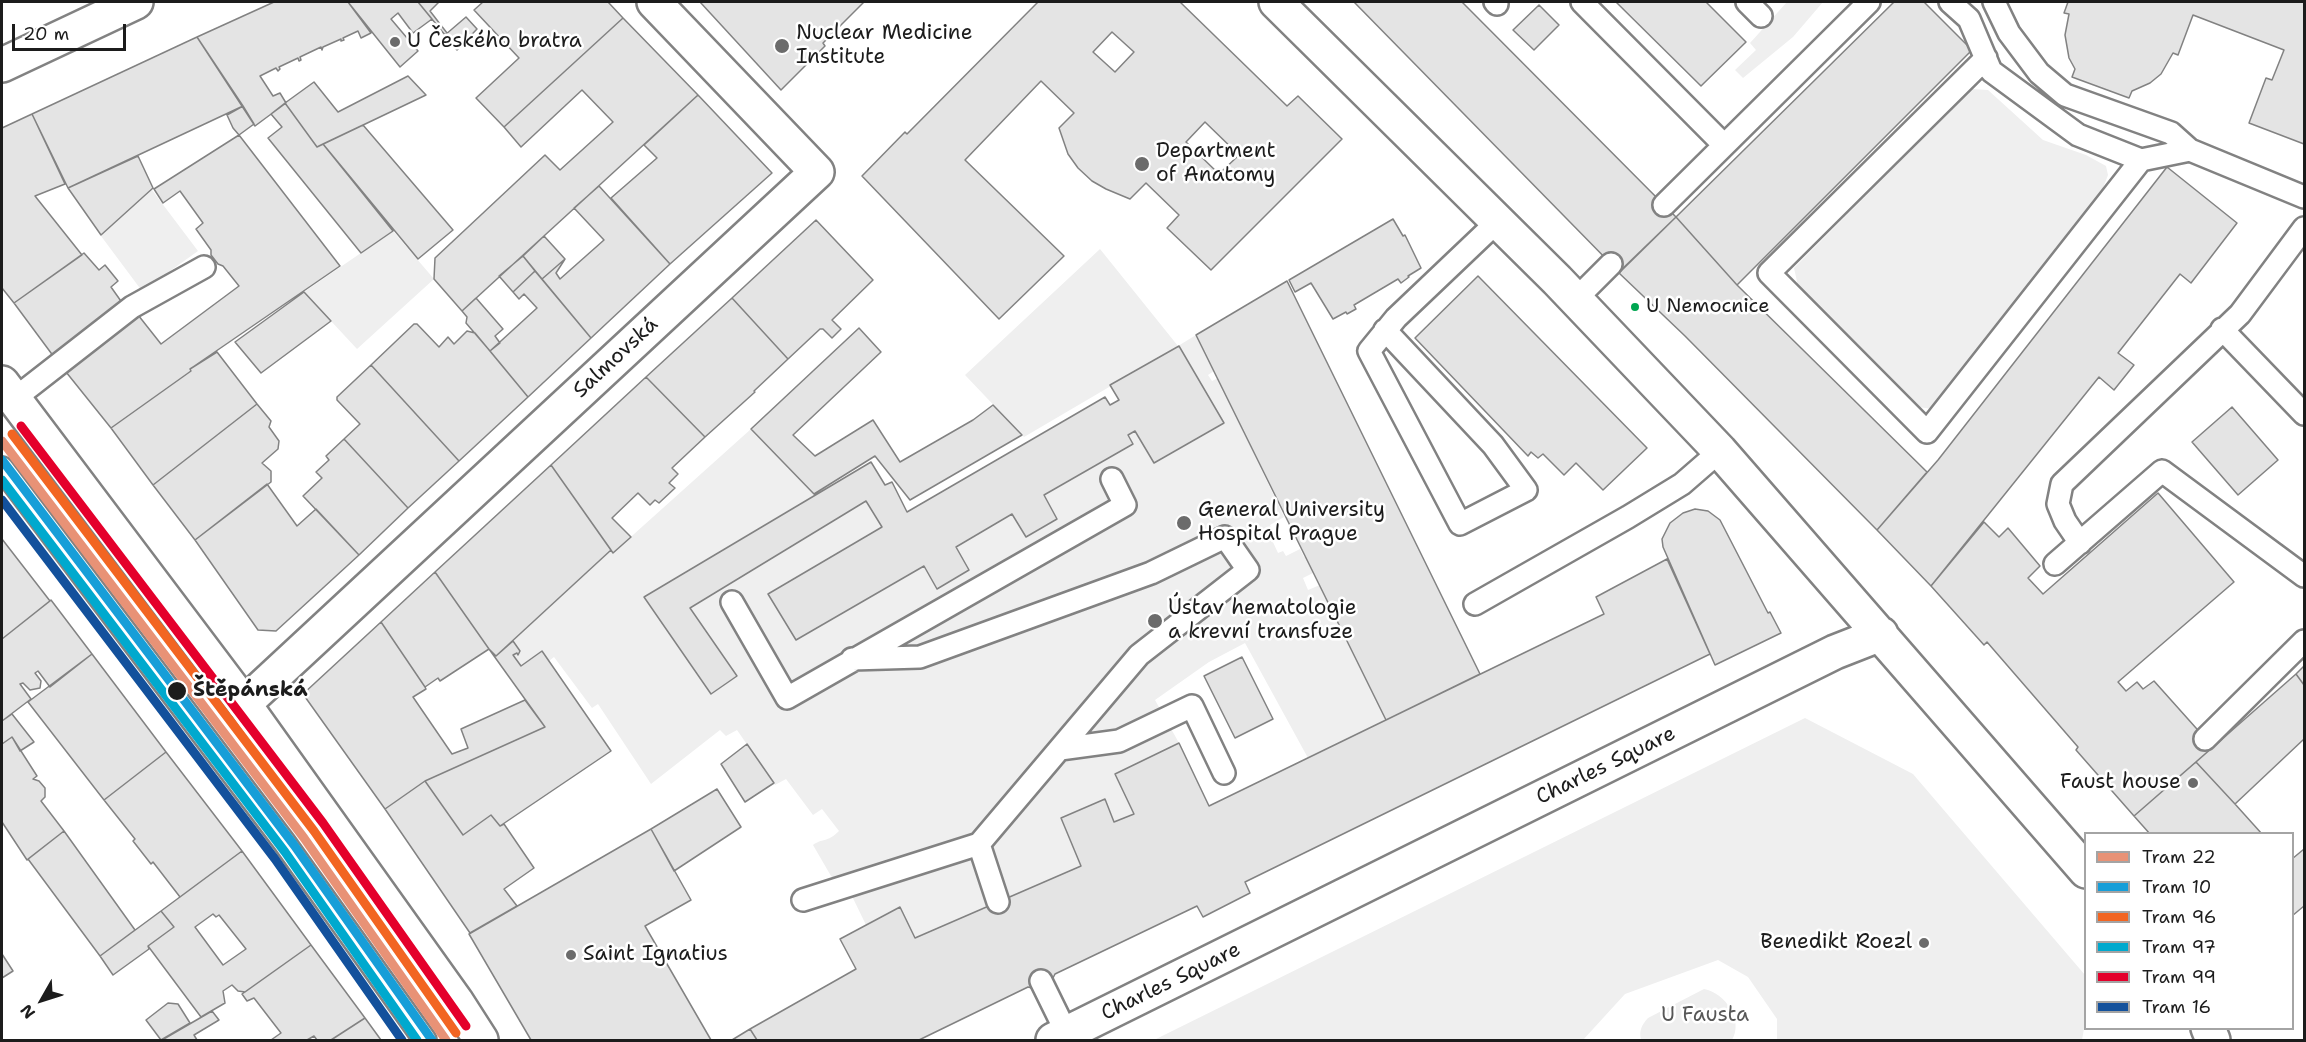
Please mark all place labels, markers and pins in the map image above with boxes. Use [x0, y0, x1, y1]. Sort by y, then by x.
place label: Nuclear Medicine Institute [796, 21, 973, 71]
place label: U Českého bratra [407, 29, 582, 55]
marker: U Českého bratra [388, 35, 402, 49]
marker: Nuclear Medicine Institute [773, 37, 791, 55]
place label: Department of Anatomy [1156, 139, 1276, 189]
marker: Department of Anatomy [1133, 155, 1151, 173]
place label: U Nemocnice [1646, 295, 1770, 319]
marker: U Nemocnice [1629, 301, 1641, 313]
place label: General University Hospital Prague [1198, 498, 1385, 548]
marker: General University Hospital Prague [1175, 514, 1193, 532]
place label: Ústav hematologie a krevní transfuze [1168, 596, 1357, 646]
marker: Ústav hematologie a krevní transfuze [1146, 612, 1164, 630]
place label: Štěpánská [193, 678, 307, 704]
marker: Štěpánská [166, 680, 188, 702]
place label: Faust house [2060, 770, 2181, 796]
marker: Faust house [2186, 776, 2200, 790]
place label: Benedikt Roezl [1760, 930, 1912, 956]
marker: Benedikt Roezl [1917, 936, 1931, 950]
place label: Saint Ignatius [583, 942, 728, 968]
marker: Saint Ignatius [564, 948, 578, 962]

